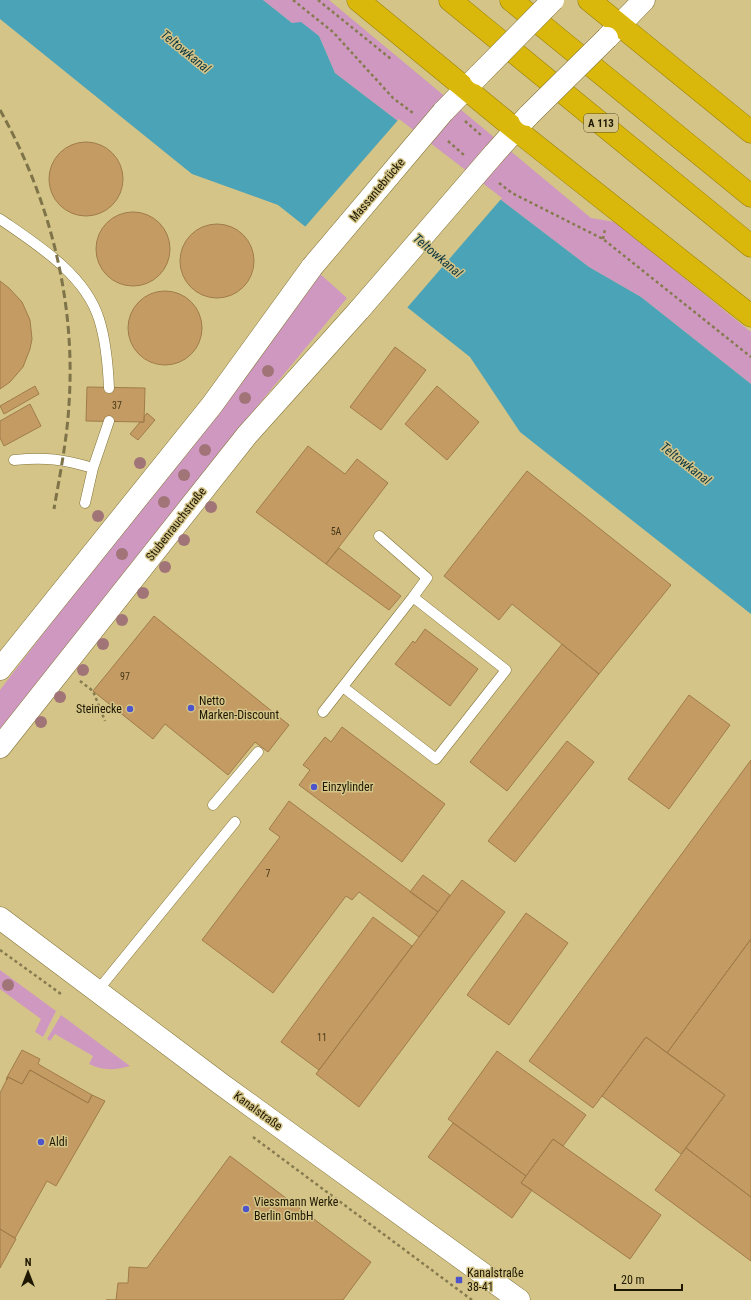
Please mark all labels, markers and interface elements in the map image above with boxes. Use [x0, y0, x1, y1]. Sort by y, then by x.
water label: Teltowkanal [158, 27, 214, 77]
road number: A 113 [584, 114, 618, 132]
street label: Massantebrücke [346, 155, 408, 225]
water label: Teltowkanal [410, 230, 466, 281]
house number: 37 [112, 400, 122, 411]
water label: Teltowkanal [658, 439, 715, 488]
street label: Stubenrauchstraße [143, 484, 209, 564]
house number: 5A [331, 526, 342, 537]
house number: 97 [120, 671, 130, 682]
place label: Netto Marken-Discount [199, 694, 279, 722]
place label: Steinecke [76, 702, 122, 716]
marker: Netto Marken-Discount [186, 703, 196, 713]
marker: Steinecke [125, 704, 135, 714]
place label: Einzylinder [322, 780, 374, 794]
marker: Einzylinder [309, 782, 319, 792]
house number: 7 [266, 868, 271, 879]
house number: 11 [317, 1032, 327, 1043]
street label: Kanalstraße [231, 1089, 285, 1134]
place label: Aldi [49, 1135, 67, 1149]
marker: Aldi [36, 1137, 46, 1147]
place label: Viessmann Werke Berlin GmbH [254, 1195, 339, 1223]
marker: Viessmann Werke Berlin GmbH [241, 1204, 251, 1214]
north arrow [8, 1252, 48, 1292]
text: N [25, 1256, 32, 1269]
place label: Kanalstraße 38-41 [467, 1266, 524, 1294]
scale bar [615, 1266, 682, 1292]
text: 20 m [621, 1273, 645, 1287]
marker: Kanalstraße 38-41 [454, 1275, 464, 1285]

